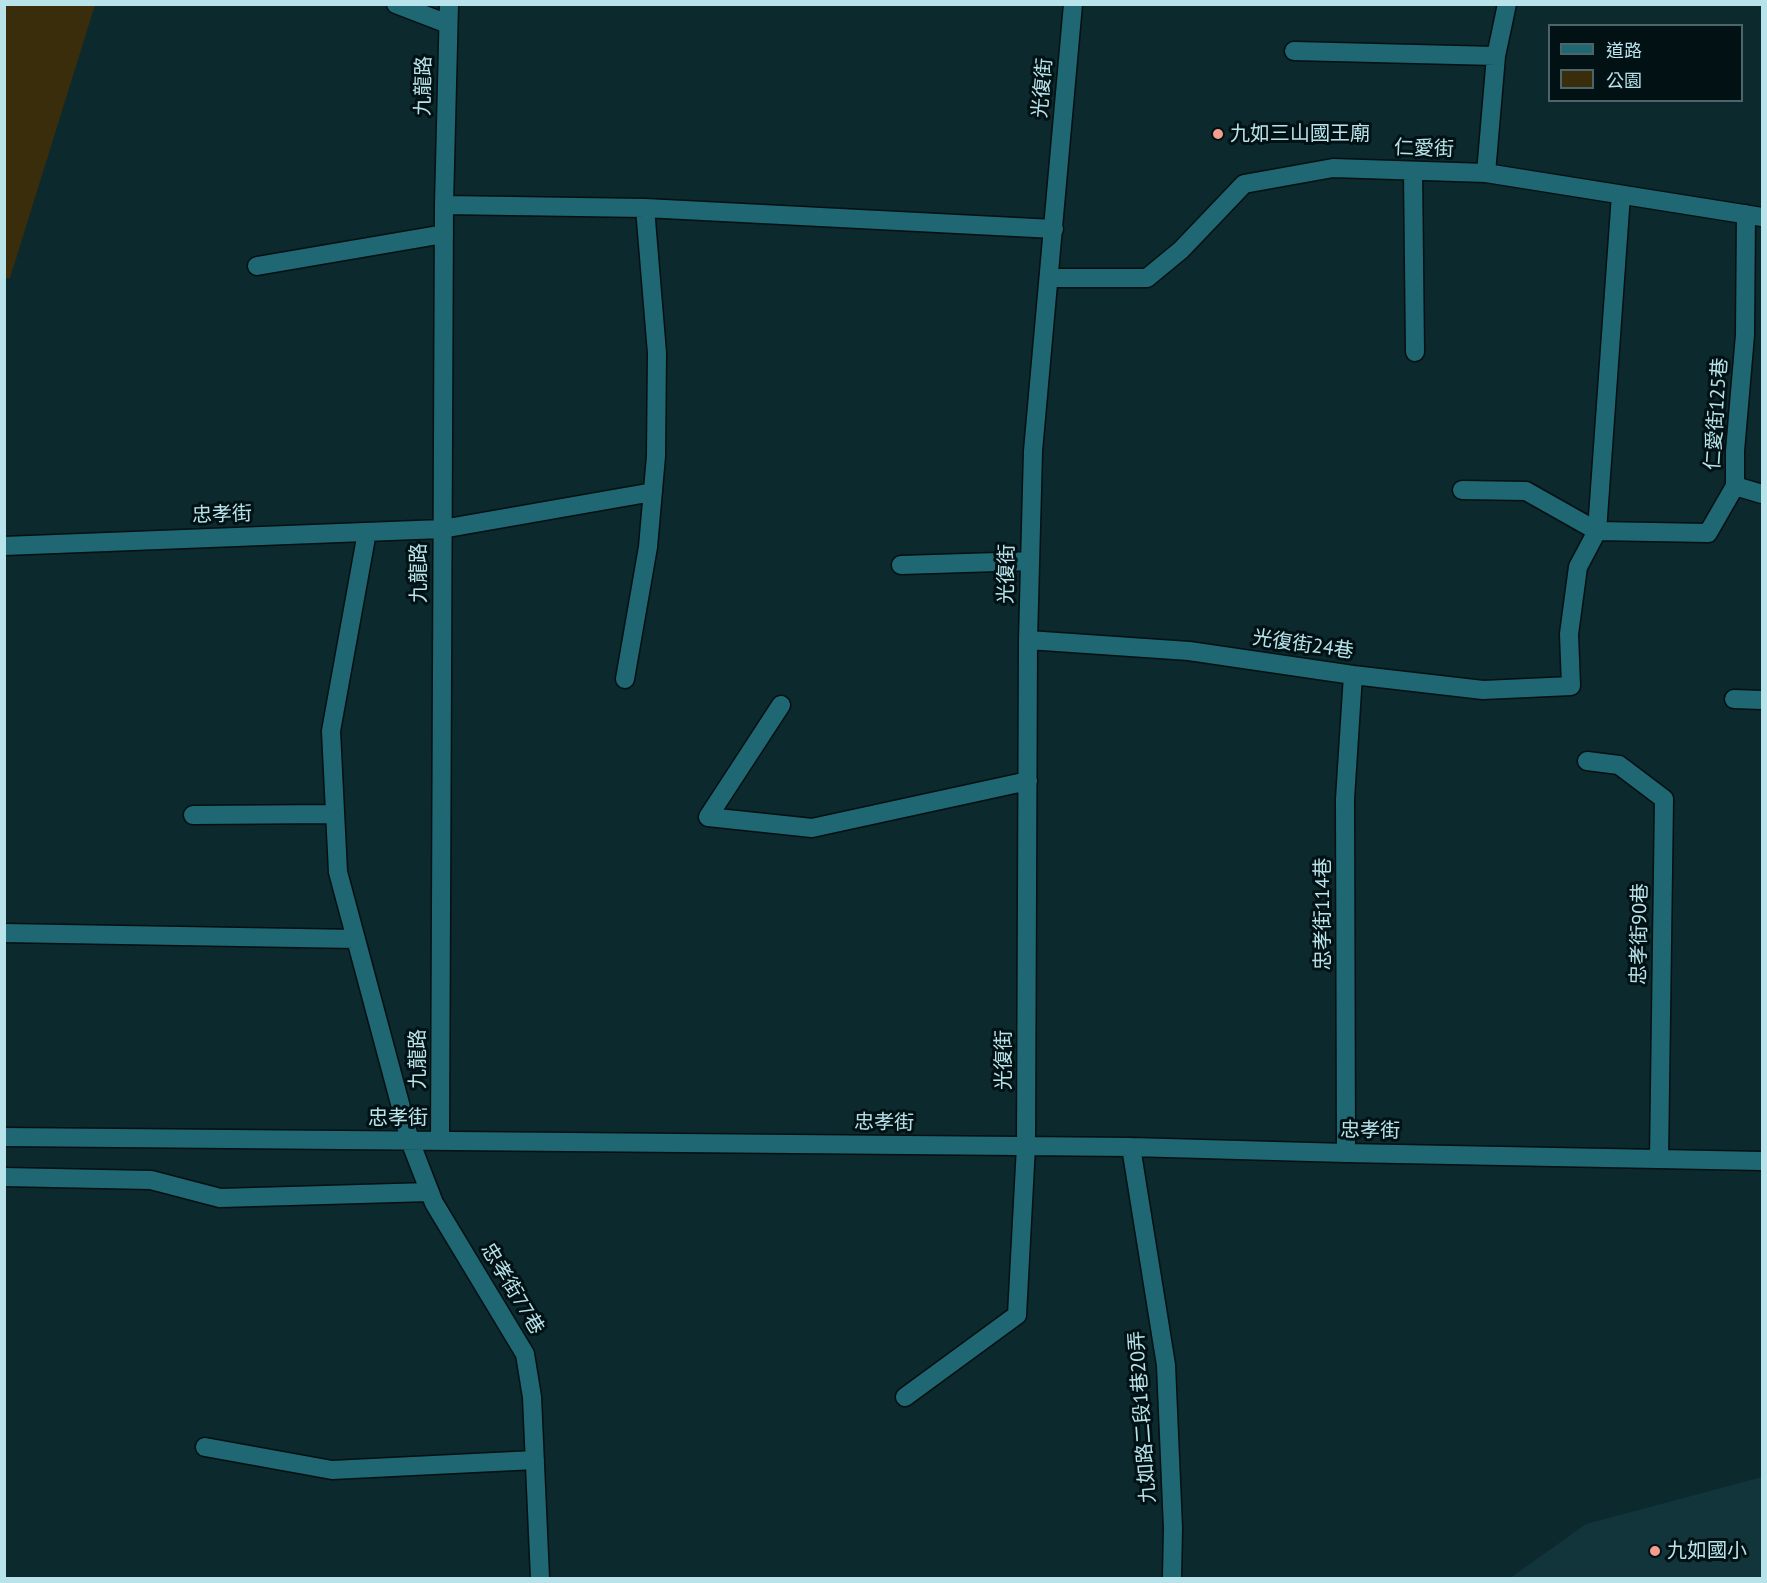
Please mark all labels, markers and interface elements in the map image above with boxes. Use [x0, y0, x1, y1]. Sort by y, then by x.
legend [1548, 24, 1743, 102]
text: 道路 [1606, 39, 1642, 62]
street label: 九龍路 [411, 56, 437, 116]
street label: 光復街 [1028, 57, 1058, 119]
text: 公園 [1606, 69, 1642, 92]
place label: 九如三山國王廟 [1230, 122, 1370, 146]
marker: 九如三山國王廟 [1211, 127, 1225, 141]
street label: 仁愛街 [1394, 136, 1454, 162]
street label: 仁愛街125巷 [1701, 357, 1733, 471]
street label: 忠孝街 [192, 502, 252, 528]
street label: 九龍路 [407, 543, 431, 603]
street label: 光復街 [994, 544, 1020, 604]
street label: 光復街24巷 [1251, 626, 1355, 664]
street label: 忠孝街114巷 [1311, 858, 1335, 970]
street label: 忠孝街90巷 [1627, 883, 1653, 985]
street label: 九龍路 [406, 1029, 430, 1089]
street label: 光復街 [992, 1030, 1016, 1090]
street label: 忠孝街 [368, 1106, 428, 1130]
street label: 忠孝街 [854, 1110, 914, 1136]
street label: 忠孝街 [1340, 1118, 1400, 1144]
street label: 忠孝街77巷 [475, 1239, 549, 1339]
street label: 九如路二段1巷20弄 [1125, 1330, 1161, 1504]
place label: 九如國小 [1667, 1539, 1747, 1563]
marker: 九如國小 [1648, 1544, 1662, 1558]

